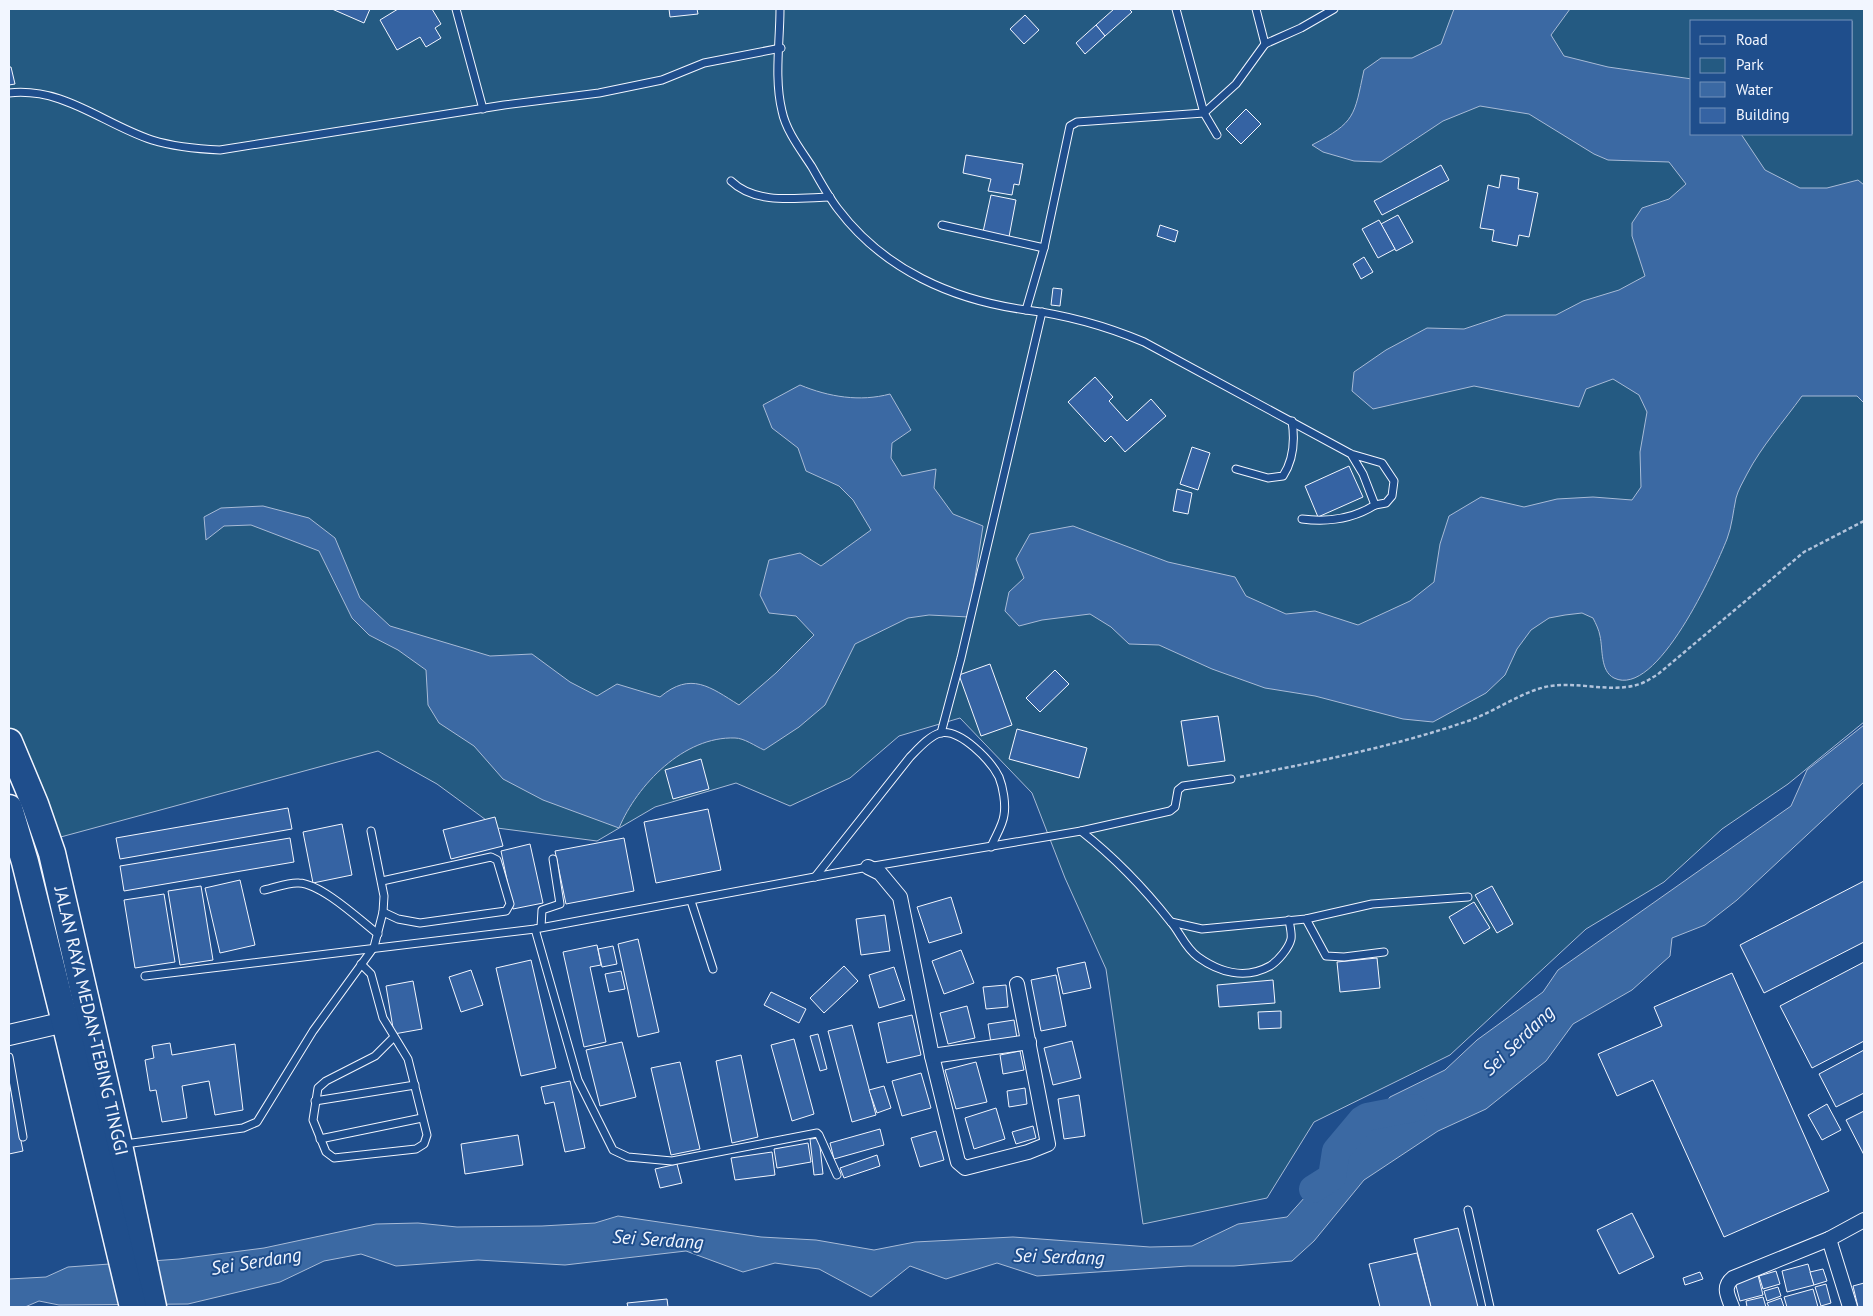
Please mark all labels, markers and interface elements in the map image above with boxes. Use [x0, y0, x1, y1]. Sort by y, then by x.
legend [1690, 20, 1853, 135]
text: Road [1736, 30, 1768, 49]
text: Park [1736, 55, 1764, 74]
text: Water [1736, 80, 1773, 99]
text: Building [1736, 105, 1790, 124]
street label: JALAN RAYA MEDAN-TEBING TINGGI [49, 883, 134, 1158]
water label: Sei Serdang [1477, 999, 1560, 1080]
water label: Sei Serdang [612, 1224, 705, 1254]
water label: Sei Serdang [209, 1242, 303, 1280]
water label: Sei Serdang [1013, 1242, 1106, 1270]

